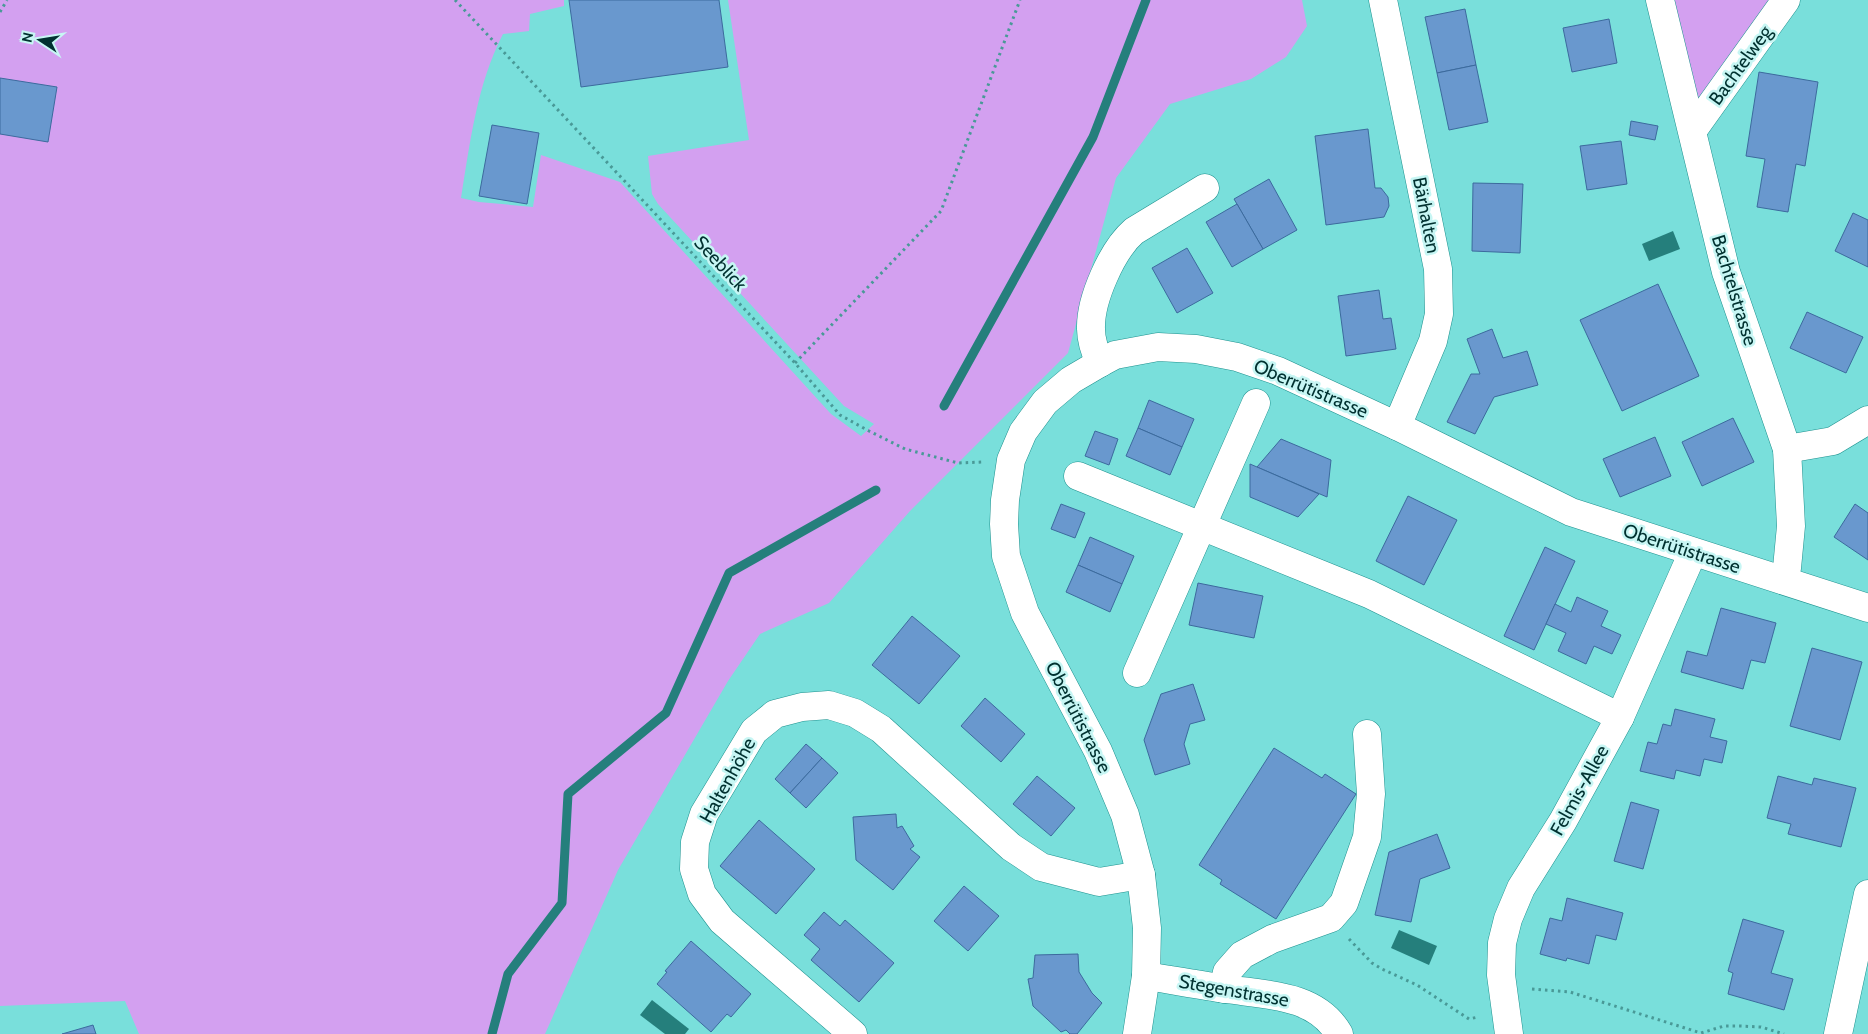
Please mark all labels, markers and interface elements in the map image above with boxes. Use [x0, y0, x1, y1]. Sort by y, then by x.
north arrow [15, 15, 65, 65]
street label: Bachtelweg [1704, 21, 1777, 109]
text: N [17, 31, 37, 44]
street label: Bärhalten [1408, 175, 1445, 255]
street label: Seeblick [689, 231, 752, 296]
street label: Bachtelstrasse [1707, 232, 1762, 349]
street label: Oberrütistrasse [1250, 354, 1372, 423]
street label: Oberrütistrasse [1620, 519, 1744, 578]
street label: Oberrütistrasse [1041, 658, 1117, 777]
street label: Haltenhöhe [695, 733, 760, 827]
street label: Felmis-Allee [1545, 741, 1614, 839]
street label: Stegenstrasse [1177, 969, 1291, 1012]

